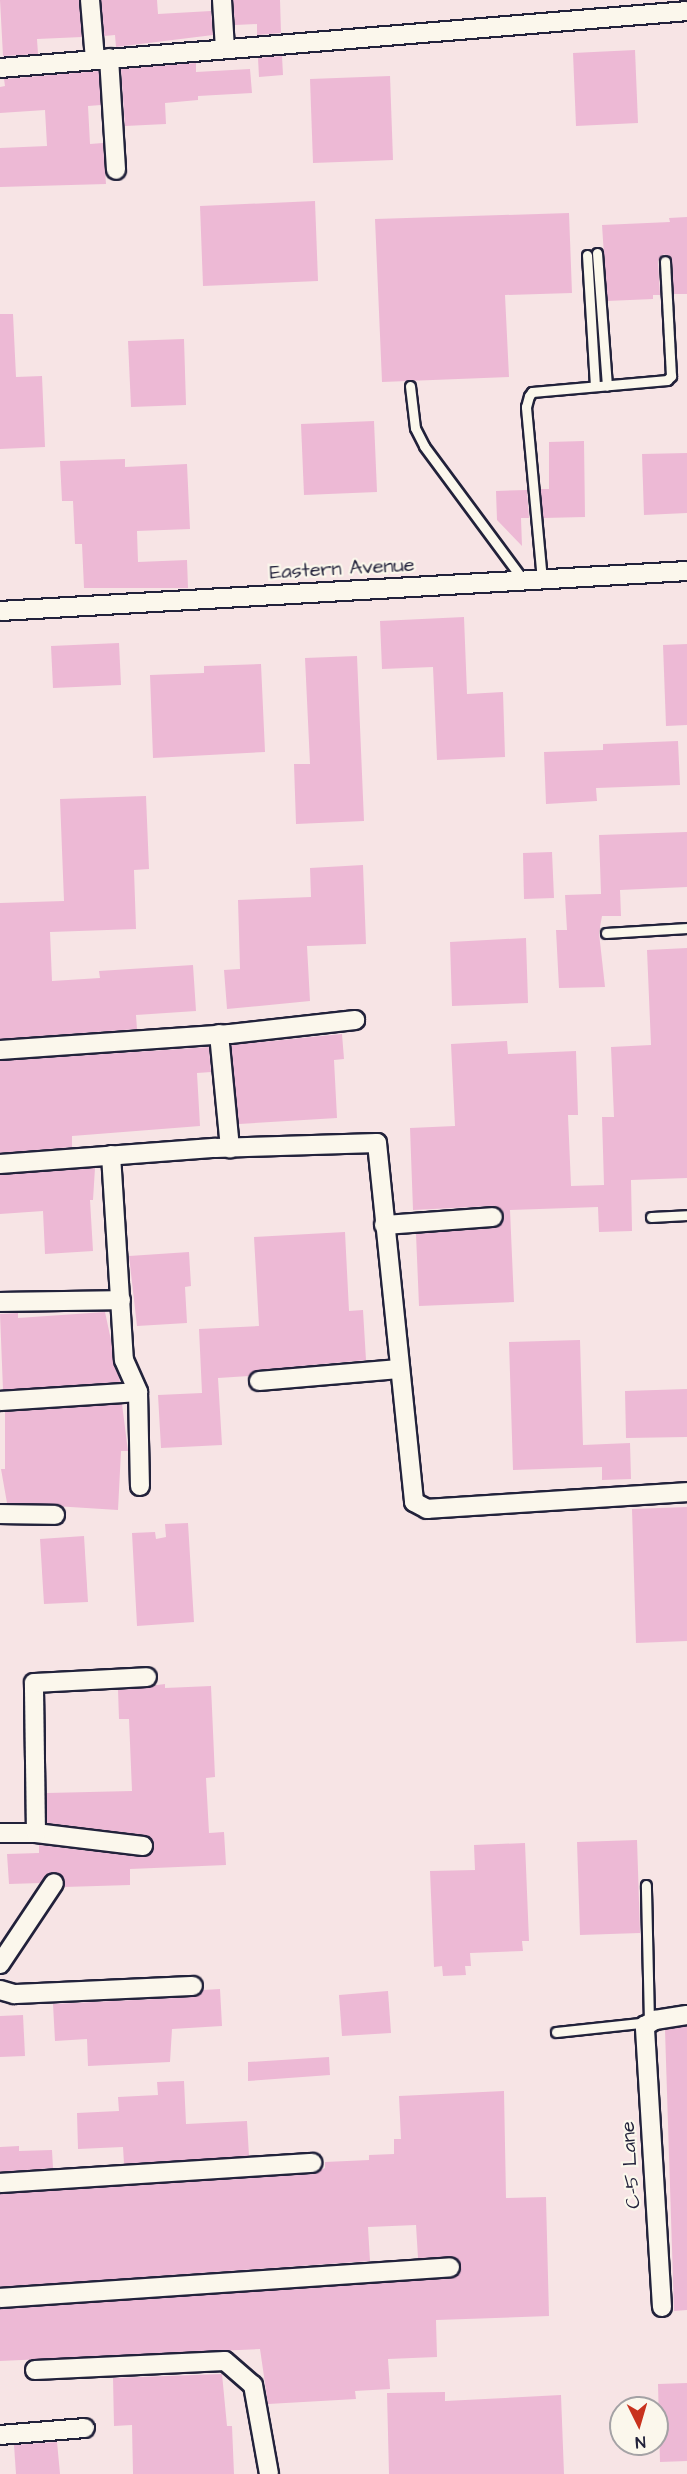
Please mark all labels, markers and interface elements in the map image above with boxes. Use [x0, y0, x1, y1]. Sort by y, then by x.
street label: Eastern Avenue [269, 553, 415, 585]
street label: C-5 Lane [616, 2121, 646, 2209]
north arrow [609, 2396, 669, 2456]
text: N [634, 2431, 646, 2453]

